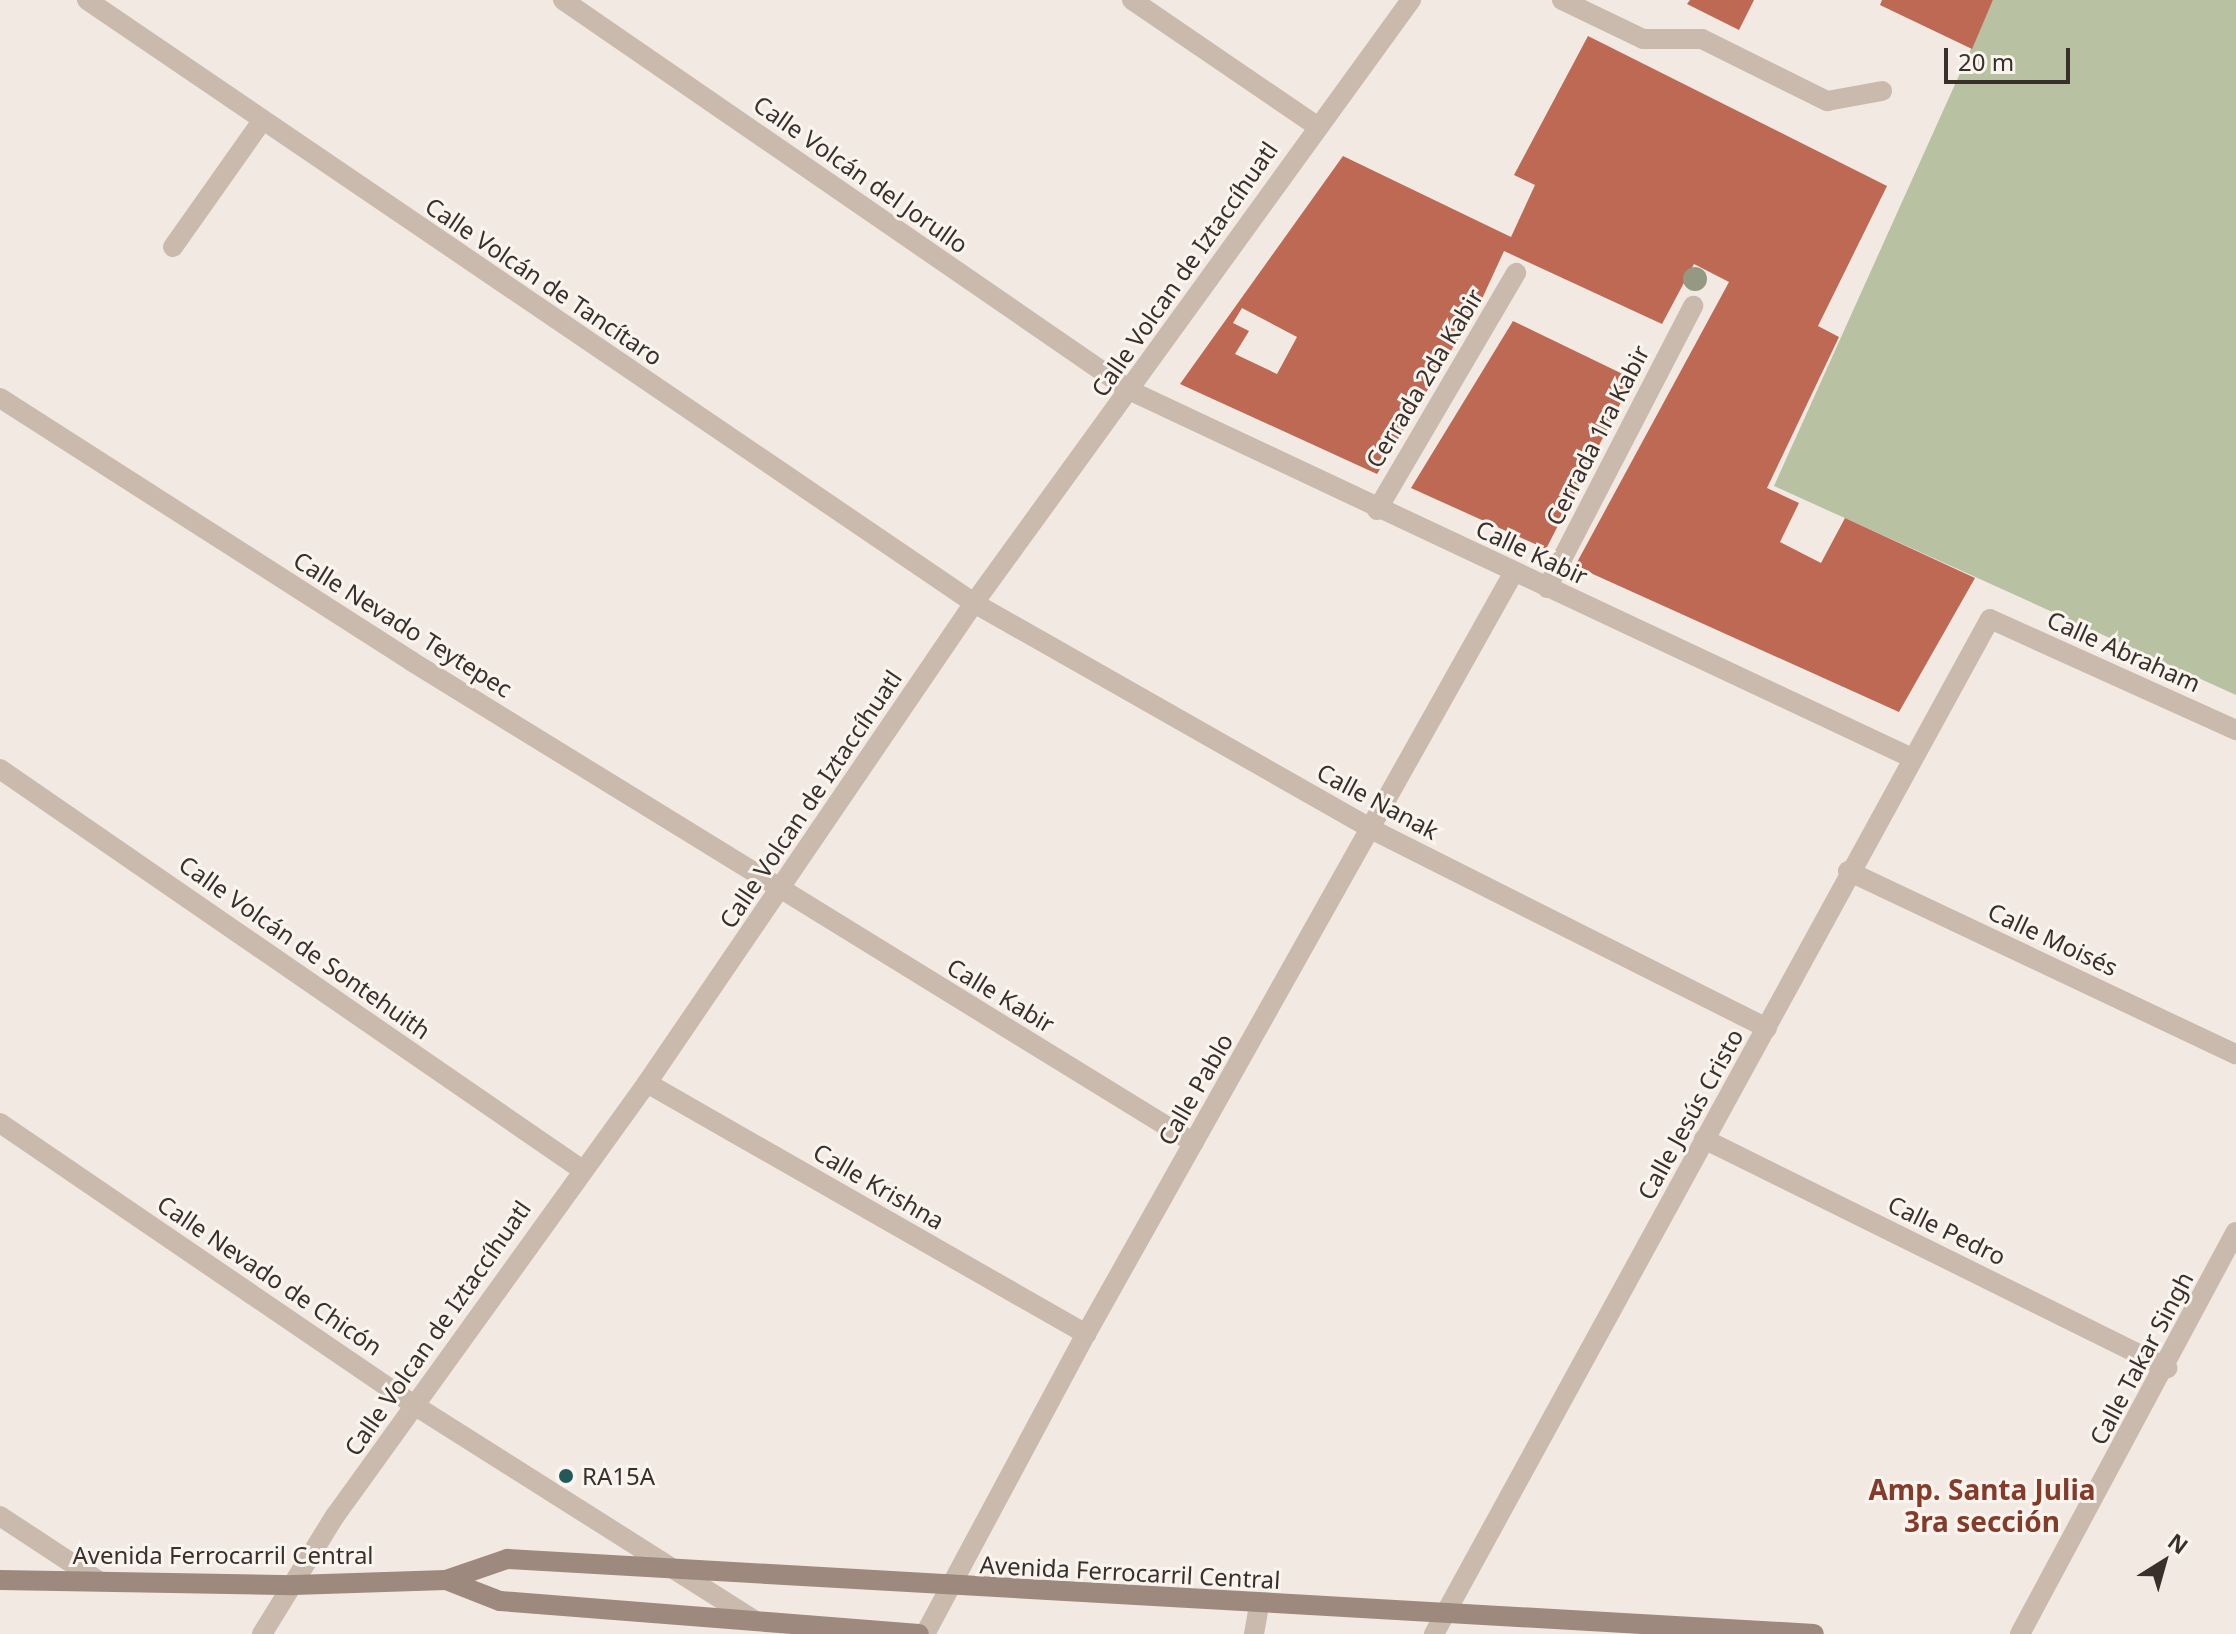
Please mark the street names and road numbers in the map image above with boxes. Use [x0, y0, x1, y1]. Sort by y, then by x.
street label: Calle Volcán del Jorullo [748, 89, 974, 259]
street label: Calle Volcan de Iztaccíhuatl [1085, 136, 1283, 402]
street label: Calle Volcán de Tancítaro [420, 191, 668, 371]
street label: Cerrada 2da Kabir [1359, 283, 1489, 473]
street label: Cerrada 1ra Kabir [1539, 340, 1655, 530]
street label: Calle Kabir [1472, 514, 1592, 590]
street label: Calle Nevado Teytepec [288, 545, 518, 703]
street label: Calle Abraham [2043, 604, 2205, 698]
street label: Calle Volcan de Iztaccíhuatl [713, 665, 907, 933]
street label: Calle Nanak [1312, 757, 1444, 845]
street label: Calle Volcán de Sontehuith [174, 849, 436, 1045]
street label: Calle Moisés [1984, 896, 2122, 982]
street label: Calle Kabir [942, 952, 1060, 1038]
street label: Calle Jesús Cristo [1631, 1024, 1749, 1204]
street label: Calle Pablo [1151, 1028, 1239, 1150]
street label: Calle Krishna [808, 1137, 950, 1235]
street label: Calle Nevado de Chicón [152, 1189, 388, 1361]
street label: Calle Pedro [1883, 1189, 2011, 1271]
street label: Calle Volcan de Iztaccíhuatl [338, 1195, 536, 1461]
street label: Calle Takar Singh [2083, 1267, 2199, 1449]
street label: Avenida Ferrocarril Central [72, 1541, 374, 1569]
street label: Avenida Ferrocarril Central [979, 1550, 1281, 1594]

